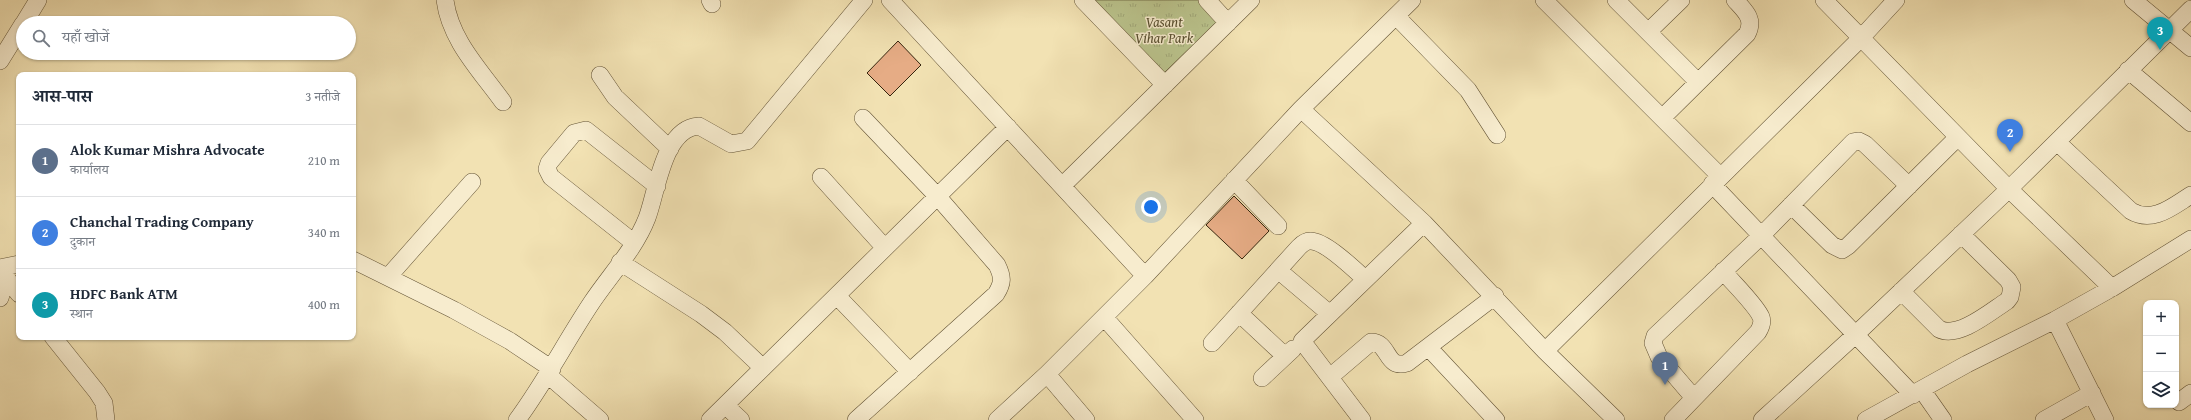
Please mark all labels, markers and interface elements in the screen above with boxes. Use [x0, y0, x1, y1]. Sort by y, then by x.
park label: Vasant Vihar Park [1135, 12, 1194, 48]
search box [16, 16, 356, 60]
pin: 3 [2147, 17, 2173, 50]
text: यहाँ खोजें [62, 26, 109, 47]
icon: search [30, 27, 52, 49]
text: आस-पास [32, 83, 92, 108]
text: 3 नतीजे [305, 87, 340, 106]
pin: 2 [1997, 119, 2023, 152]
text: Alok Kumar Mishra Advocate [70, 139, 265, 160]
text: 1 [42, 151, 48, 170]
text: 210 m [308, 151, 340, 170]
text: कार्यालय [70, 160, 109, 179]
your location [1141, 197, 1161, 217]
text: Chanchal Trading Company [70, 211, 254, 232]
text: 2 [42, 223, 48, 242]
text: 340 m [308, 223, 340, 242]
text: दुकान [70, 232, 95, 251]
text: HDFC Bank ATM [70, 283, 178, 304]
text: 3 [42, 295, 48, 314]
text: 400 m [308, 295, 340, 314]
map controls [2143, 300, 2179, 408]
button: + [2143, 300, 2179, 336]
text: स्थान [70, 304, 93, 323]
button: − [2143, 336, 2179, 372]
pin: 1 [1652, 352, 1678, 385]
button: layers [2143, 372, 2179, 408]

